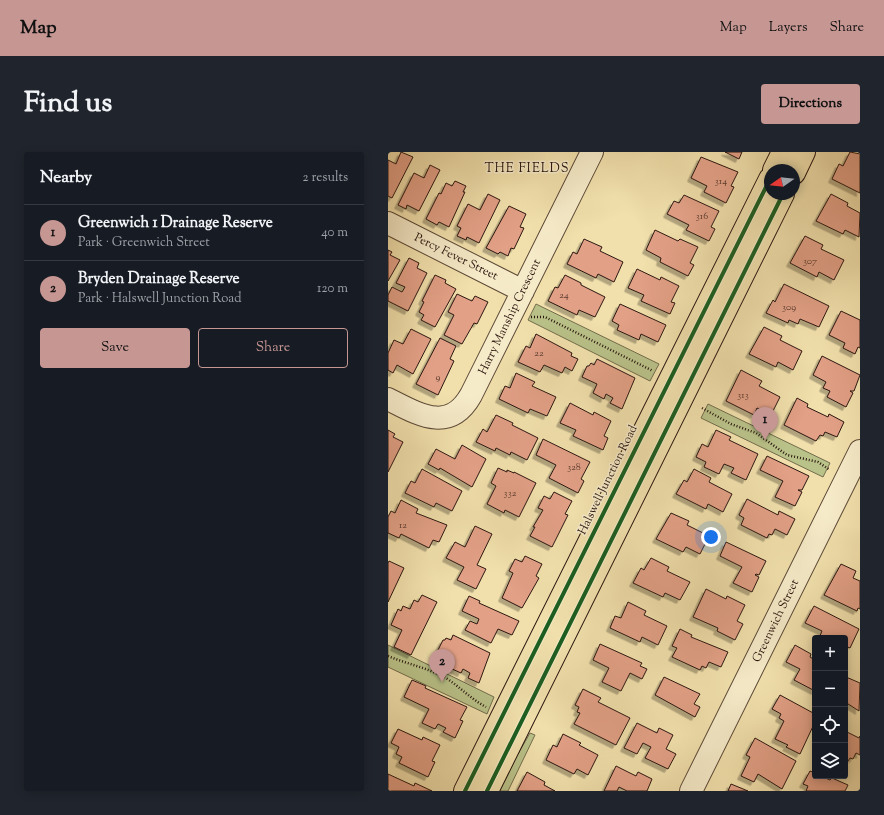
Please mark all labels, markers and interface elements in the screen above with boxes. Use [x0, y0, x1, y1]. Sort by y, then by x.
text: Map [20, 15, 57, 42]
text: Map [720, 18, 747, 38]
text: Layers [769, 18, 807, 38]
text: Share [829, 18, 864, 38]
text: Find us [24, 84, 112, 124]
button: Directions [761, 84, 860, 124]
district label: THE FIELDS [484, 160, 570, 178]
north arrow [764, 164, 800, 200]
text: Nearby [40, 166, 92, 190]
text: 2 results [303, 169, 348, 187]
house number: 314 [715, 174, 727, 189]
house number: 316 [696, 209, 708, 224]
text: Greenwich 1 Drainage Reserve [78, 213, 273, 234]
text: 1 [51, 224, 55, 242]
text: 40 m [321, 224, 348, 242]
street label: Percy Fever Street [411, 229, 501, 285]
text: Park · Greenwich Street [78, 234, 210, 252]
house number: 307 [803, 254, 817, 269]
street label: Harry Manship Crescent [474, 256, 546, 378]
text: Bryden Drainage Reserve [78, 269, 240, 290]
text: 2 [50, 280, 56, 298]
text: 120 m [317, 280, 348, 298]
house number: 24 [559, 288, 569, 303]
text: Park · Halswell Junction Road [78, 290, 242, 308]
house number: 309 [782, 300, 796, 315]
button: Save [40, 328, 190, 368]
button: Share [198, 328, 348, 368]
house number: 22 [534, 346, 544, 361]
house number: 9 [436, 370, 441, 385]
house number: 313 [737, 388, 749, 403]
pin: 1 [752, 407, 778, 440]
street label: Halswell Junction Road [574, 422, 642, 538]
house number: 328 [567, 460, 581, 475]
house number: 332 [504, 486, 517, 501]
house number: 12 [399, 518, 407, 533]
your location [701, 527, 721, 547]
street label: Greenwich Street [748, 576, 804, 666]
map controls [812, 635, 848, 779]
button: + [812, 635, 848, 671]
pin: 2 [429, 649, 455, 682]
button: − [812, 671, 848, 707]
button: locate [812, 707, 848, 743]
button: layers [812, 743, 848, 779]

